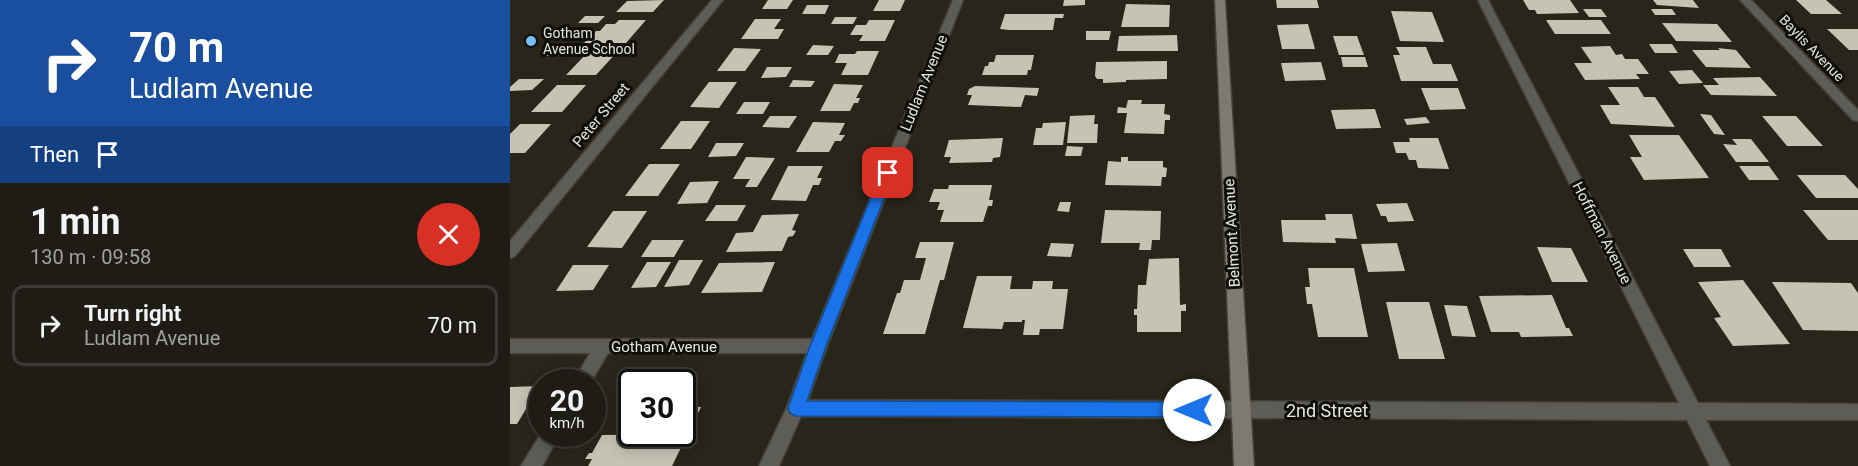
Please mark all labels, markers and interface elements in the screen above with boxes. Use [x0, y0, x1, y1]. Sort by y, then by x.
street label: Baylis Avenue [1776, 11, 1848, 85]
text: 70 m [129, 23, 224, 72]
icon: right [30, 24, 108, 102]
place label: Gotham Avenue School [543, 25, 635, 57]
street label: Ludlam Avenue [897, 32, 952, 134]
marker: Gotham Avenue School [524, 34, 538, 48]
text: Ludlam Avenue [129, 73, 313, 105]
street label: Peter Street [569, 79, 633, 151]
icon: arrive [91, 138, 124, 171]
text: Then [30, 142, 79, 167]
pin [862, 147, 913, 198]
icon: arrive [871, 156, 904, 189]
street label: Belmont Avenue [1220, 178, 1244, 288]
street label: Hoffman Avenue [1569, 179, 1635, 287]
text: 1 min [30, 201, 121, 243]
button: close [417, 203, 480, 266]
text: 130 m · 09:58 [30, 245, 151, 269]
text: Turn right [84, 301, 181, 326]
icon: right [33, 309, 66, 342]
text: 70 m [428, 313, 477, 338]
text: Ludlam Avenue [84, 326, 220, 350]
street label: Gotham Avenue [611, 338, 717, 356]
speed limit sign: 30 [618, 369, 696, 447]
position arrow [1162, 378, 1226, 442]
text: 20 [550, 383, 584, 418]
street label: 2nd Street [1286, 400, 1368, 421]
text: km/h [549, 414, 585, 432]

